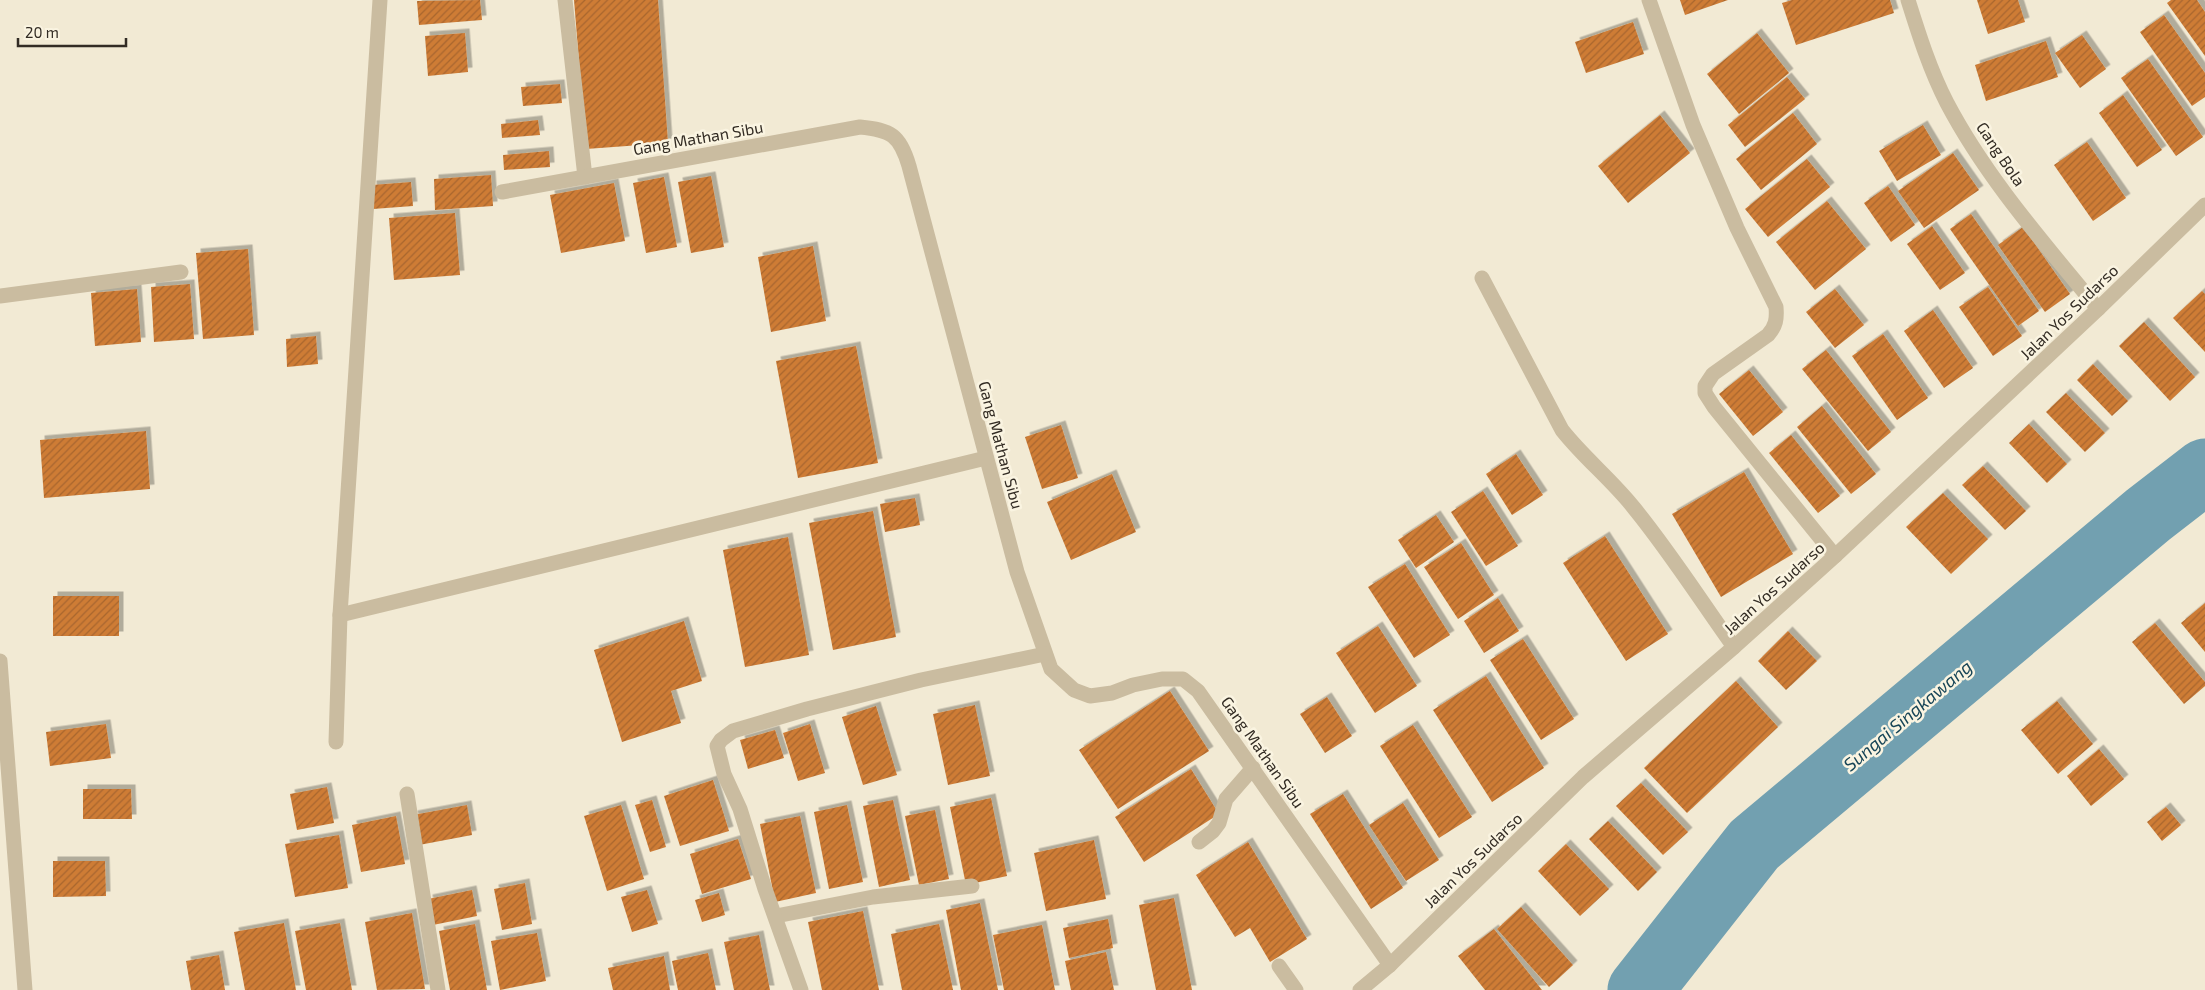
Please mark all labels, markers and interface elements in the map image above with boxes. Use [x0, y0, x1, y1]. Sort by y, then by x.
scale bar [18, 15, 125, 47]
text: 20 m [25, 23, 59, 41]
street label: Gang Mathan Sibu [631, 117, 764, 158]
street label: Gang Bola [1973, 118, 2030, 189]
street label: Jalan Yos Sudarso [2016, 260, 2122, 363]
street label: Gang Mathan Sibu [975, 379, 1028, 511]
street label: Jalan Yos Sudarso [1719, 538, 1828, 638]
water label: Sungai Singkawang [1839, 655, 1976, 775]
street label: Gang Mathan Sibu [1218, 692, 1309, 811]
street label: Jalan Yos Sudarso [1420, 808, 1526, 911]

